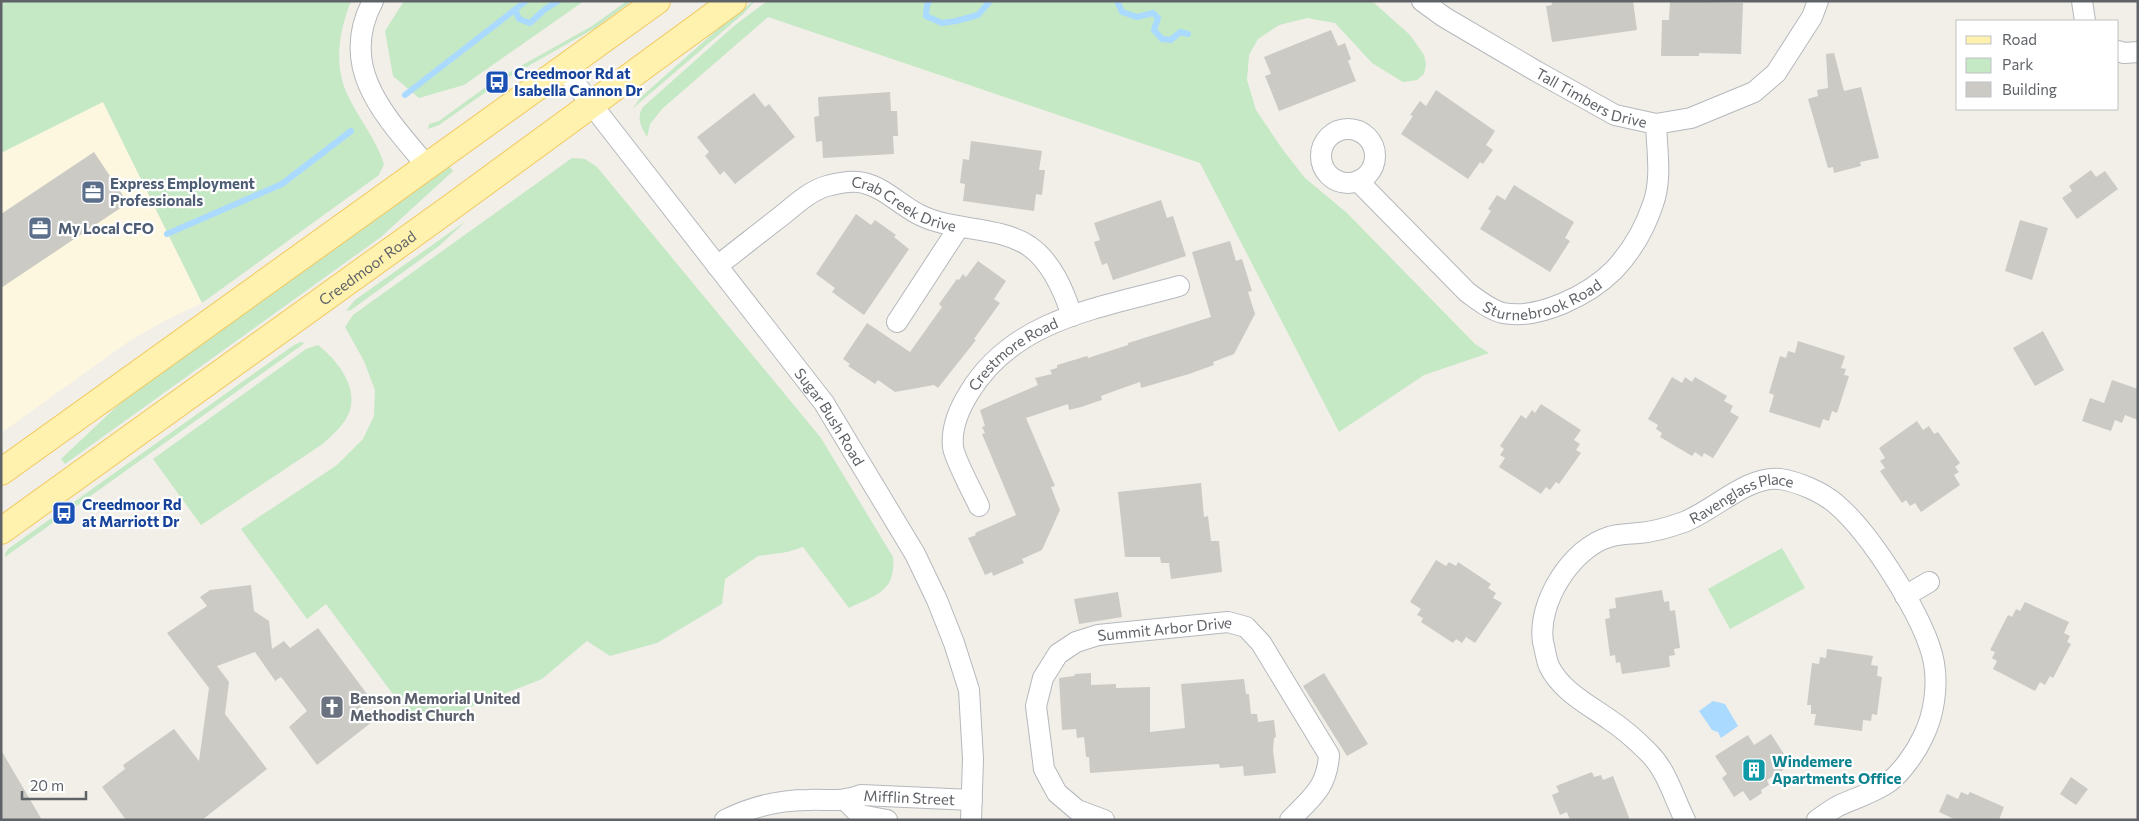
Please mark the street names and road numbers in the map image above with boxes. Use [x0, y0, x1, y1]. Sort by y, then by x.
street label: Tall Timbers Drive [1533, 64, 1649, 131]
street label: Crab Creek Drive [851, 173, 958, 235]
street label: Creedmoor Road [315, 227, 419, 309]
street label: Sturnebrook Road [1480, 275, 1605, 323]
street label: Crestmore Road [964, 313, 1060, 394]
street label: Sugar Bush Road [791, 364, 869, 469]
street label: Ravenglass Place [1686, 470, 1796, 527]
street label: Summit Arbor Drive [1097, 612, 1235, 644]
street label: Mifflin Street [863, 786, 955, 808]

